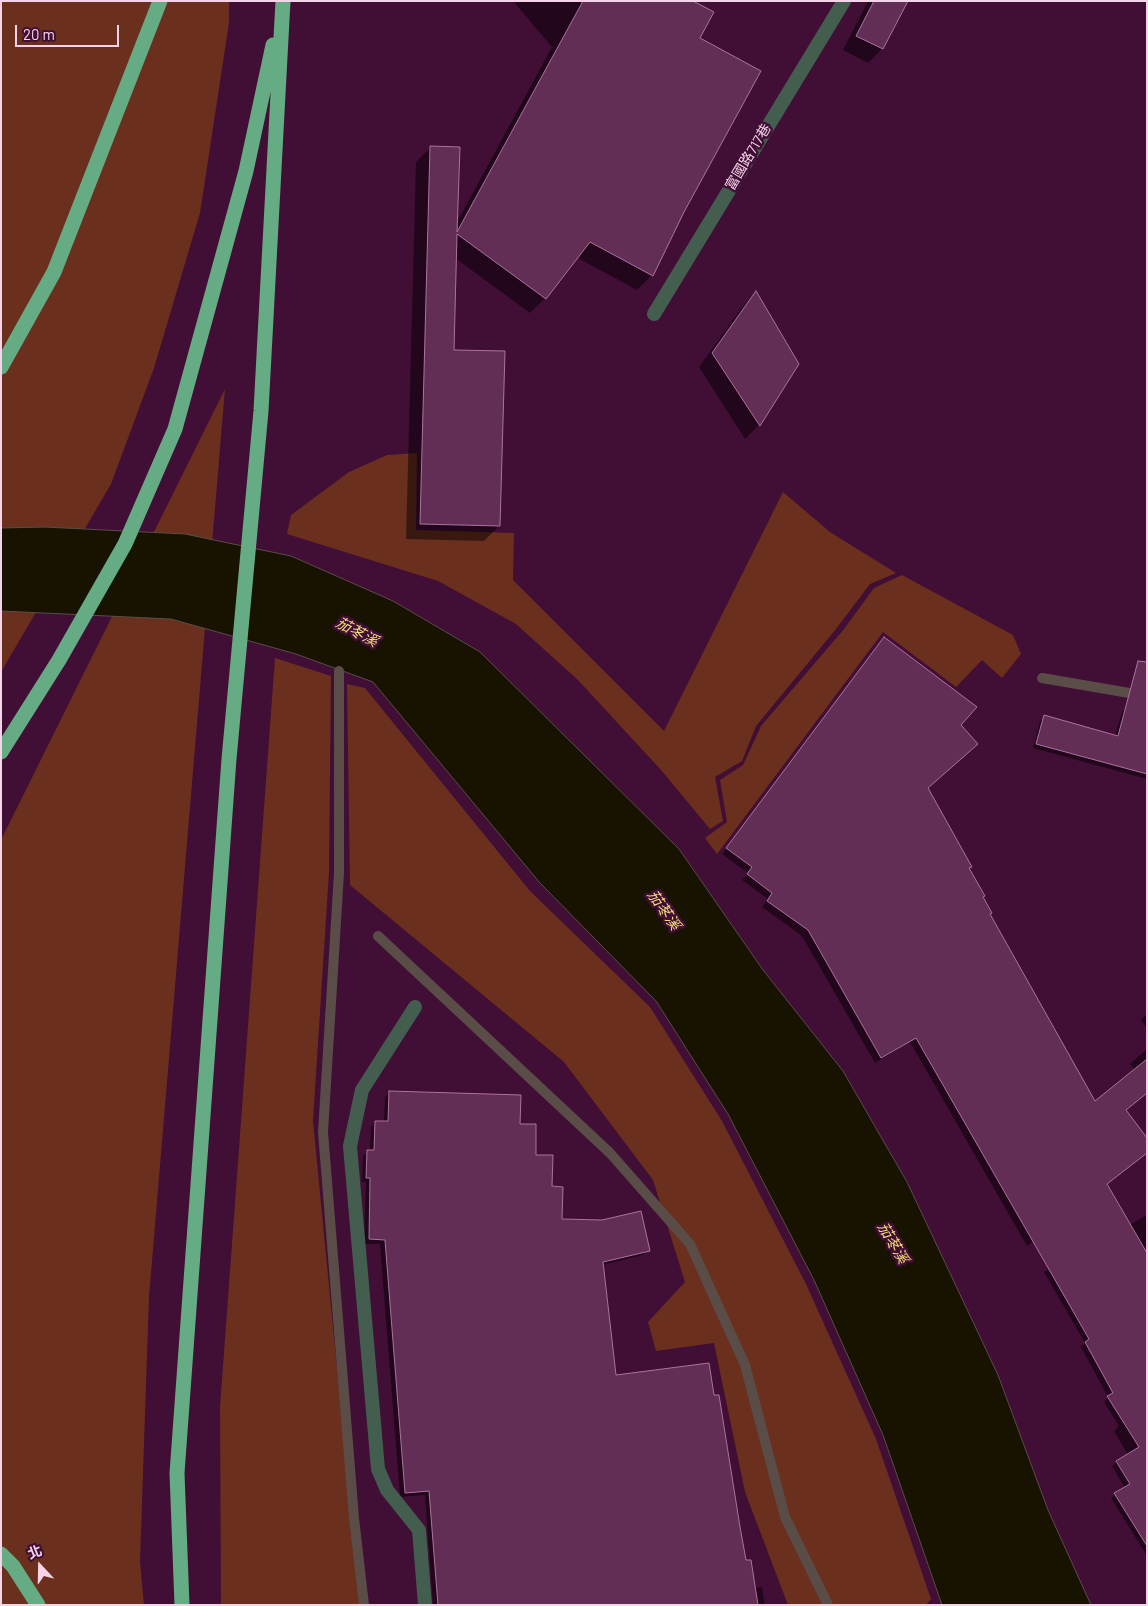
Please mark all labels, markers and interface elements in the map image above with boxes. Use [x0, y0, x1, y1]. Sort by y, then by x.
scale bar [18, 15, 121, 47]
text: 20 m [23, 25, 55, 43]
street label: 富國路717巷 [722, 121, 774, 193]
water label: 茄苳溪 [333, 613, 381, 651]
water label: 茄苳溪 [644, 886, 684, 934]
water label: 茄苳溪 [874, 1219, 912, 1267]
north arrow [15, 1541, 65, 1591]
text: 北 [25, 1541, 44, 1562]

